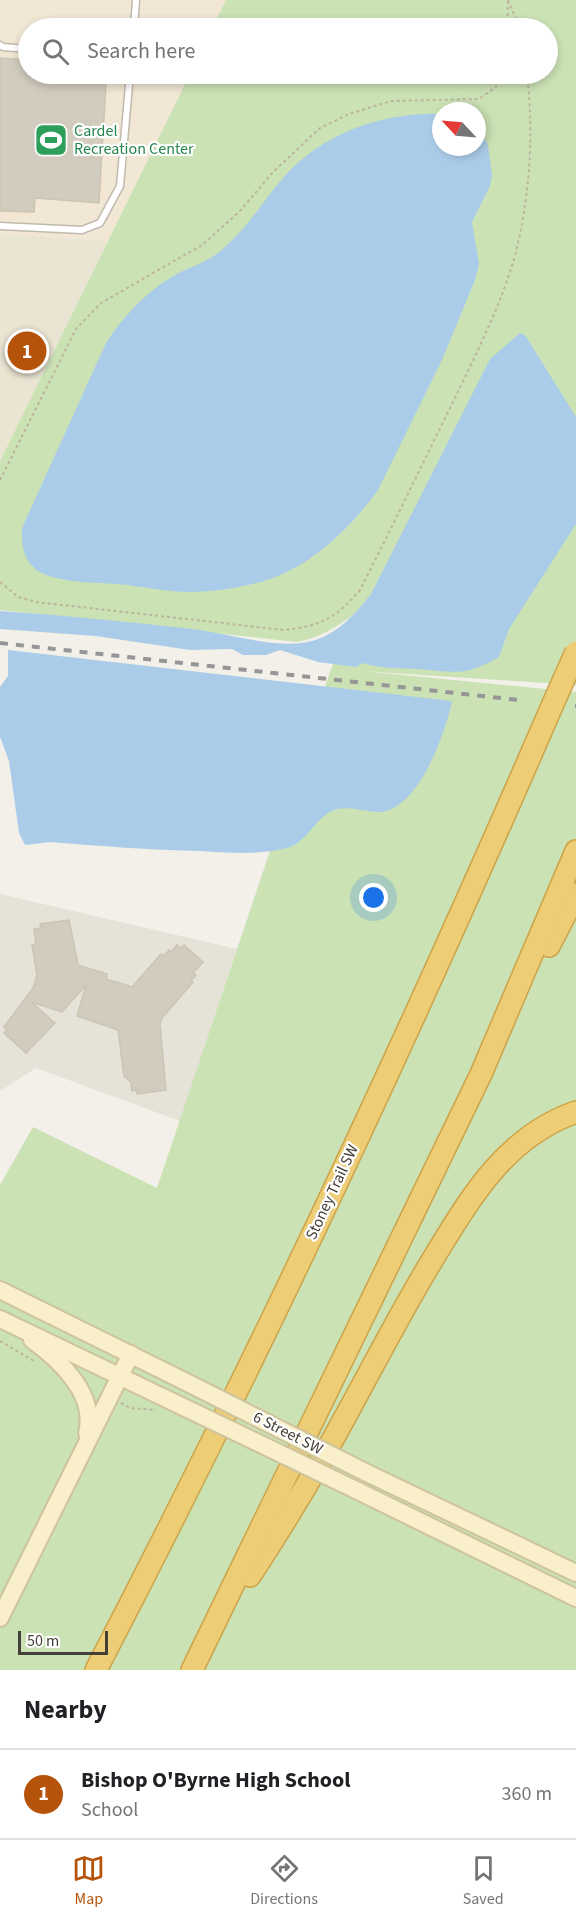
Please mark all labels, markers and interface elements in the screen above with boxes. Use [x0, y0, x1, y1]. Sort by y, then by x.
search box [18, 18, 558, 84]
icon: search [39, 35, 72, 68]
text: Search here [87, 35, 195, 67]
north arrow [432, 102, 486, 156]
place label: Cardel Recreation Center [74, 120, 194, 160]
sports icon: Cardel Recreation Center [33, 122, 69, 158]
pin: 1 [8, 328, 46, 374]
your location [359, 883, 388, 912]
street label: Stoney Trail SW [300, 1140, 364, 1243]
street label: 6 Street SW [249, 1406, 327, 1460]
scale bar [18, 1628, 108, 1656]
text: 50 m [27, 1630, 59, 1652]
text: Nearby [24, 1691, 107, 1728]
text: Bishop O'Byrne High School [81, 1764, 350, 1796]
text: 1 [38, 1780, 49, 1808]
text: 360 m [502, 1780, 552, 1808]
text: School [81, 1796, 138, 1824]
tab: Map [72, 1852, 105, 1910]
tab: Directions [250, 1852, 318, 1910]
tab: Saved [463, 1852, 504, 1910]

